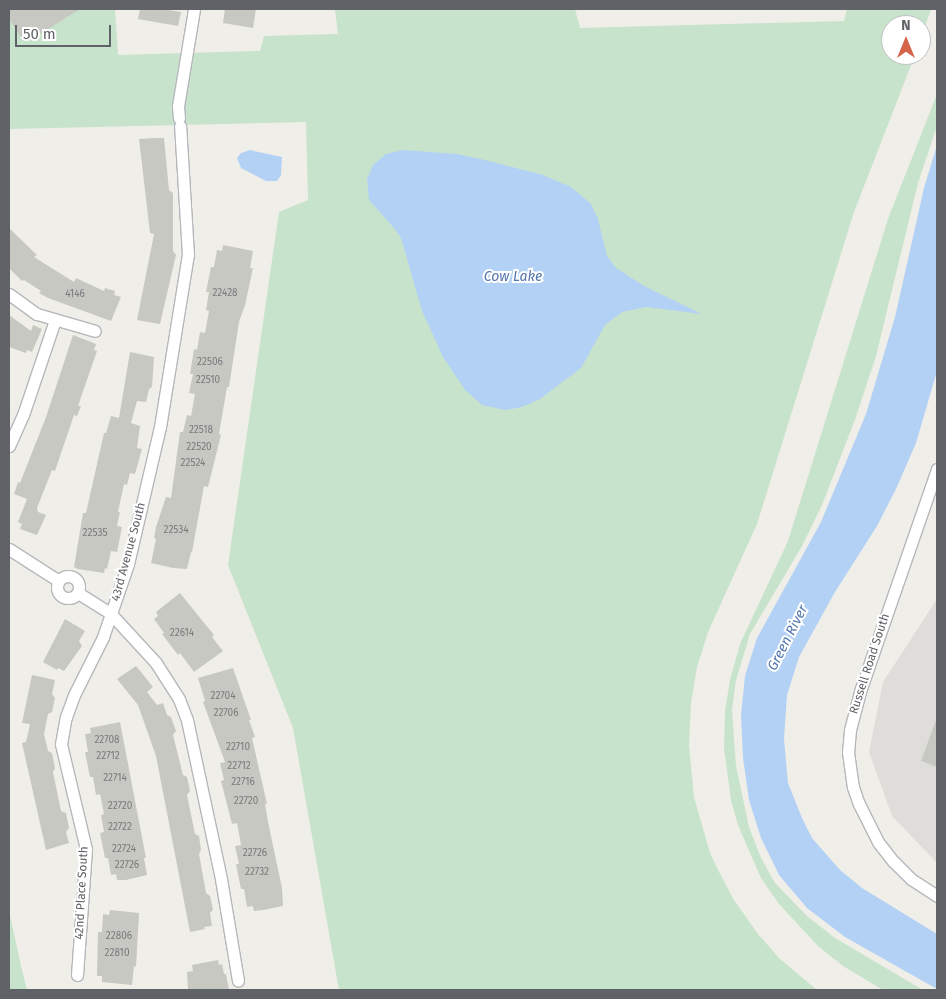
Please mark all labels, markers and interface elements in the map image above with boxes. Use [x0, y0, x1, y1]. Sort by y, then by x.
scale bar [18, 15, 114, 47]
north arrow [881, 15, 931, 65]
text: N [901, 17, 911, 34]
text: 50 m [23, 25, 56, 43]
water label: Cow Lake [484, 269, 542, 285]
house number: 22428 [212, 288, 238, 300]
house number: 4146 [65, 289, 85, 301]
house number: 22506 [197, 357, 223, 369]
house number: 22510 [196, 375, 220, 387]
house number: 22518 [189, 425, 213, 437]
house number: 22520 [186, 442, 212, 454]
house number: 22524 [181, 458, 205, 470]
street label: 43rd Avenue South [109, 501, 149, 603]
house number: 22534 [163, 525, 189, 537]
house number: 22535 [83, 528, 107, 540]
water label: Green River [764, 602, 812, 674]
street label: Russell Road South [847, 612, 893, 716]
house number: 22614 [170, 628, 194, 640]
house number: 22704 [210, 691, 236, 703]
house number: 22706 [213, 708, 239, 720]
house number: 22708 [94, 735, 120, 747]
house number: 22710 [226, 742, 250, 754]
house number: 22712 [96, 751, 120, 763]
house number: 22712 [227, 761, 251, 773]
house number: 22714 [103, 773, 127, 785]
house number: 22716 [231, 777, 255, 789]
house number: 22720 [234, 796, 258, 808]
house number: 22720 [108, 801, 132, 813]
house number: 22722 [108, 822, 132, 834]
house number: 22724 [112, 844, 136, 856]
street label: 42nd Place South [72, 846, 92, 940]
house number: 22726 [243, 848, 267, 860]
house number: 22726 [115, 860, 139, 872]
house number: 22732 [245, 867, 269, 879]
house number: 22806 [106, 931, 132, 943]
house number: 22810 [104, 948, 130, 960]

